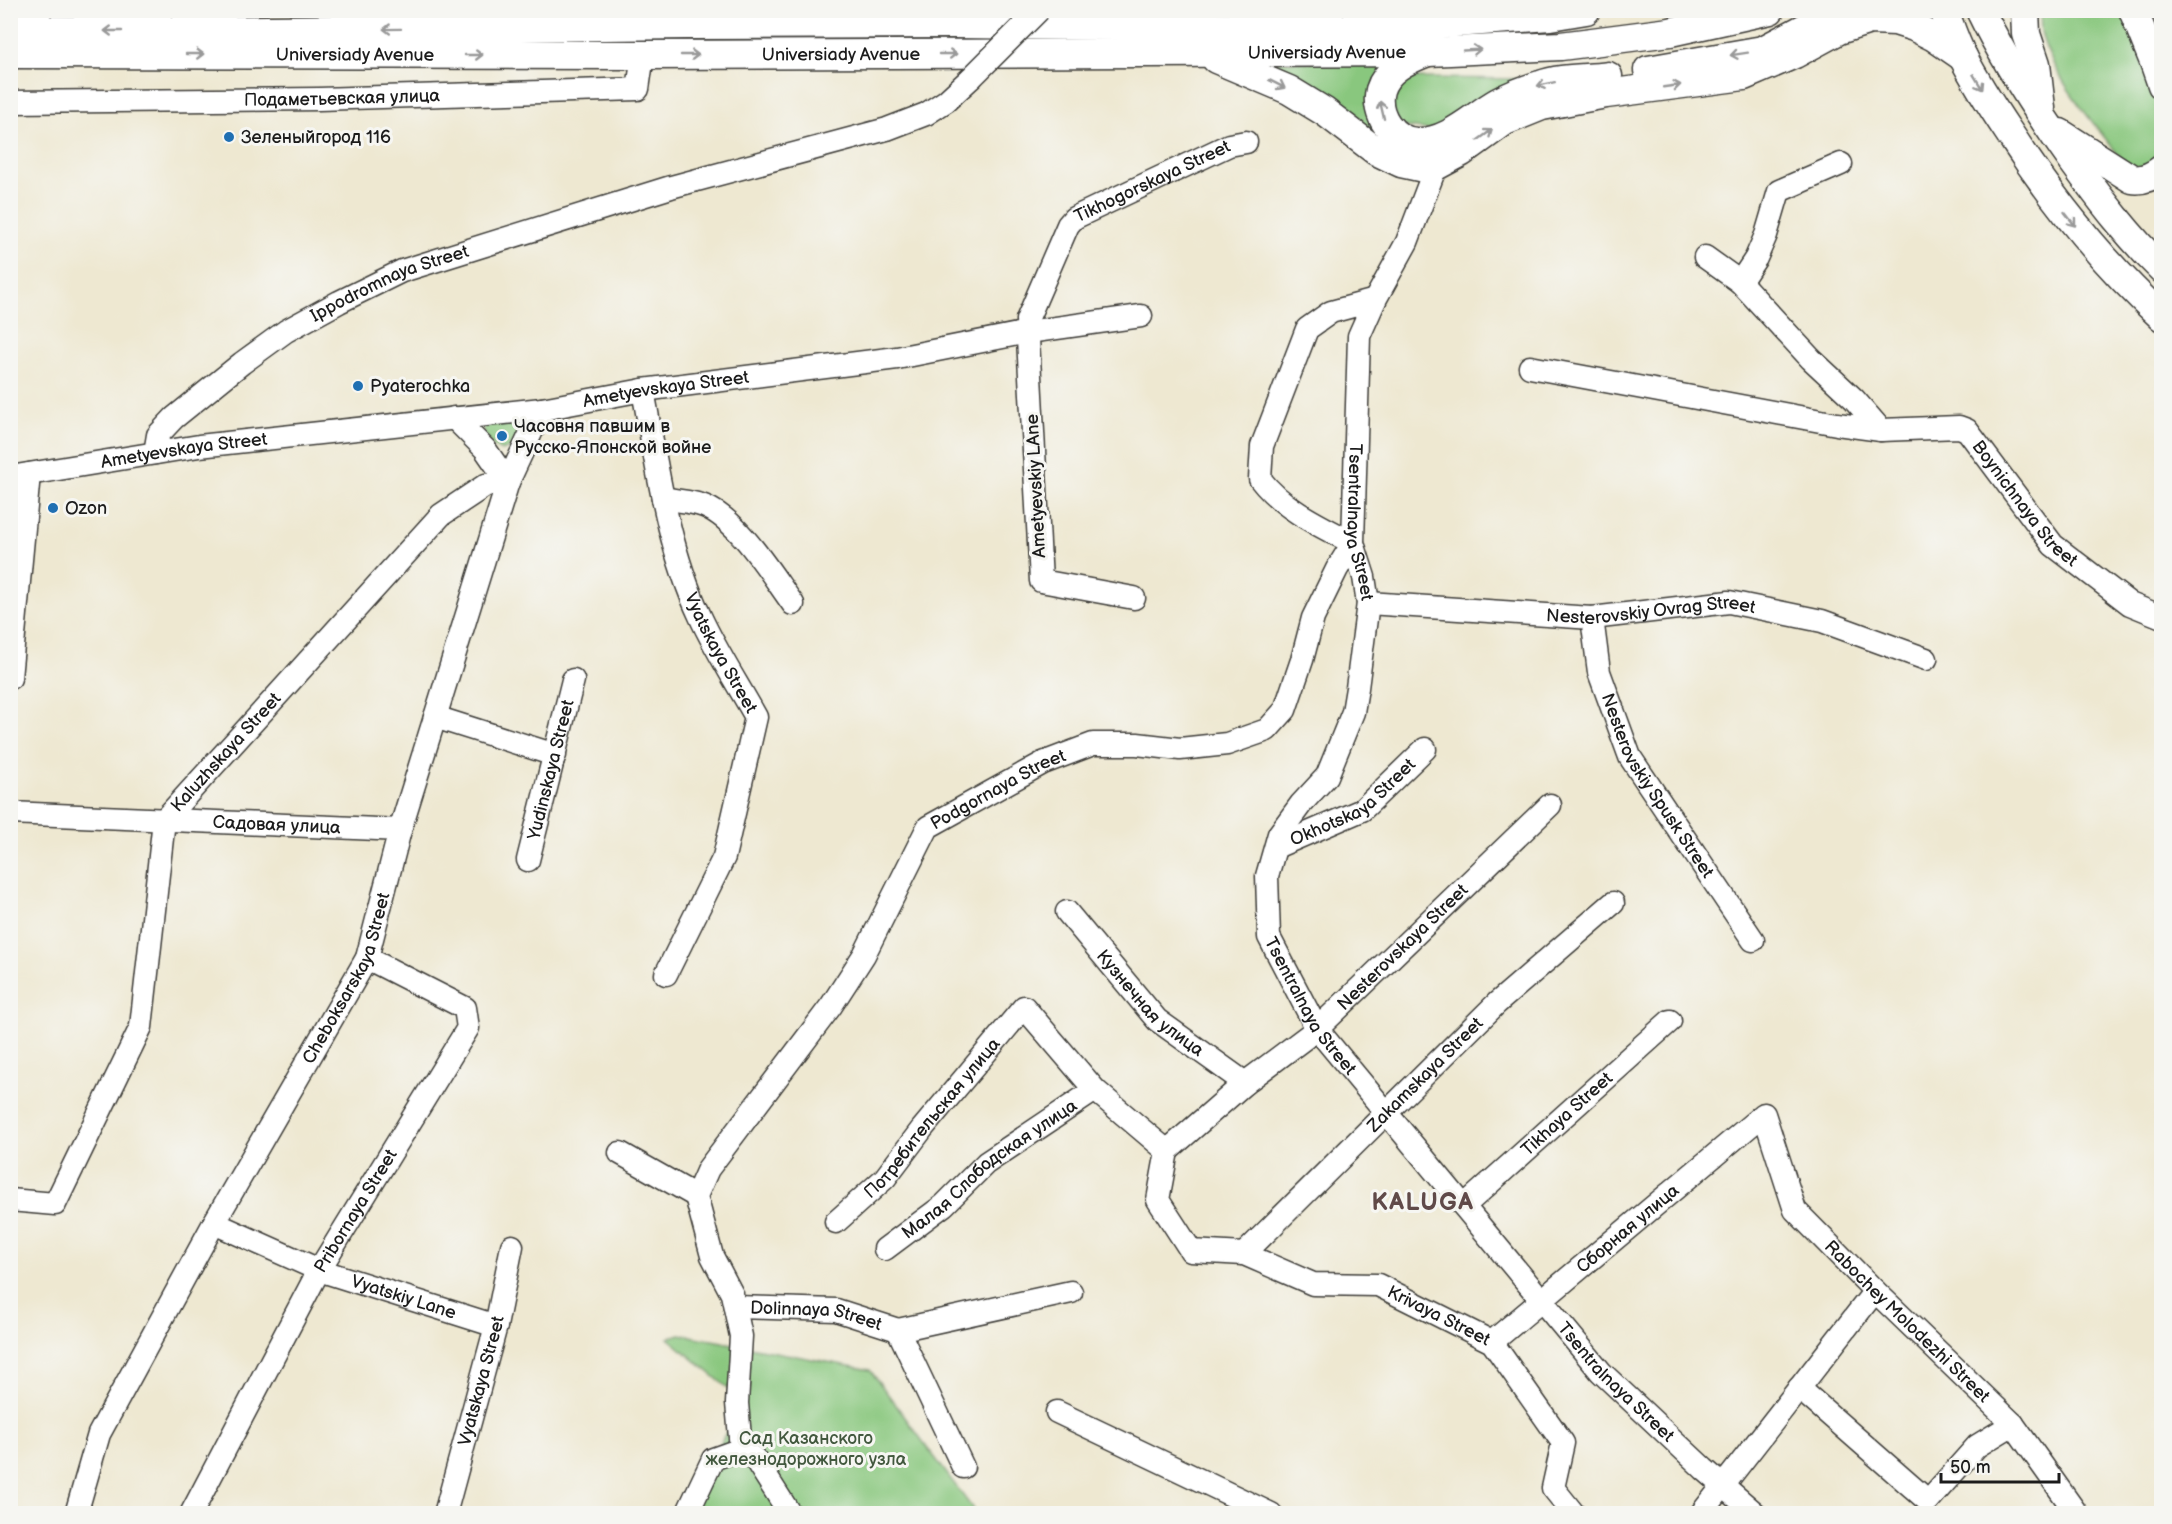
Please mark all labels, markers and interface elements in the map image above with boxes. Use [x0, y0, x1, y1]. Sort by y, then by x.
one-way arrow [382, 23, 402, 35]
one-way arrow [103, 25, 123, 37]
street label: Universiady Avenue [1248, 42, 1407, 63]
street label: Universiady Avenue [762, 43, 921, 65]
street label: Universiady Avenue [276, 44, 435, 65]
one-way arrow [1462, 45, 1482, 56]
one-way arrow [184, 48, 204, 60]
one-way arrow [937, 48, 957, 60]
one-way arrow [463, 49, 483, 61]
one-way arrow [679, 49, 699, 61]
one-way arrow [1730, 49, 1749, 60]
one-way arrow [1972, 73, 1984, 90]
one-way arrow [1268, 79, 1286, 91]
one-way arrow [1537, 79, 1557, 90]
one-way arrow [1661, 81, 1681, 92]
street label: Подаметьевская улица [244, 85, 441, 110]
one-way arrow [1376, 101, 1387, 120]
place label: Зеленыйгород 116 [241, 127, 391, 148]
one-way arrow [1477, 128, 1493, 141]
marker: Зеленыйгород 116 [222, 130, 236, 144]
street label: Tikhogorskaya Street [1071, 135, 1234, 227]
one-way arrow [2064, 210, 2077, 226]
street label: Ippodromnaya Street [307, 240, 472, 326]
street label: Ametyevskaya Street [581, 366, 751, 412]
place label: Pyaterochka [370, 376, 470, 397]
marker: Pyaterochka [351, 379, 365, 393]
street label: Ametyevskiy LAne [1022, 413, 1050, 559]
place label: Часовня павшим в Русско-Японской войне [514, 416, 711, 458]
street label: Ametyevskaya Street [99, 428, 269, 472]
marker: Часовня павшим в Русско-Японской войне [495, 429, 509, 443]
street label: Boynichnaya Street [1968, 436, 2082, 571]
street label: Tsentralnaya Street [1341, 443, 1378, 602]
place label: Ozon [65, 498, 107, 519]
marker: Ozon [46, 501, 60, 515]
street label: Vyatskaya Street [680, 589, 762, 717]
street label: Nesterovskiy Ovrag Street [1546, 591, 1758, 629]
street label: Kaluzhskaya Street [166, 688, 285, 816]
street label: Nesterovskiy Spusk Street [1597, 690, 1719, 882]
street label: Yudinskaya Street [523, 697, 578, 843]
street label: Podgornaya Street [927, 745, 1069, 834]
street label: Okhotskaya Street [1287, 753, 1420, 850]
street label: Садовая улица [212, 811, 341, 838]
street label: Nesterovskaya Street [1333, 879, 1472, 1014]
street label: Cheboksarskaya Street [298, 890, 394, 1068]
street label: Tsentralnaya Street [1260, 933, 1361, 1079]
street label: Кузнечная улица [1092, 945, 1208, 1061]
street label: Zakamskaya Street [1362, 1012, 1488, 1137]
street label: Потребительская улица [859, 1033, 1005, 1202]
street label: Tikhaya Street [1517, 1067, 1617, 1160]
street label: Малая Слободская улица [898, 1094, 1081, 1243]
street label: Pribornaya Street [309, 1145, 402, 1276]
street label: Сборная улица [1572, 1179, 1683, 1277]
district label: KALUGA [1371, 1188, 1475, 1217]
street label: Rabochey Molodezhi Street [1820, 1236, 1995, 1407]
street label: Vyatskiy Lane [349, 1270, 459, 1323]
street label: Krivaya Street [1384, 1281, 1494, 1350]
street label: Dolinnaya Street [750, 1297, 885, 1335]
street label: Vyatskaya Street [453, 1314, 508, 1448]
street label: Tsentralnaya Street [1554, 1318, 1679, 1446]
park label: Сад Казанского железнодорожного узла [706, 1428, 907, 1470]
scale bar [1941, 1446, 2060, 1484]
text: 50 m [1950, 1457, 1991, 1478]

